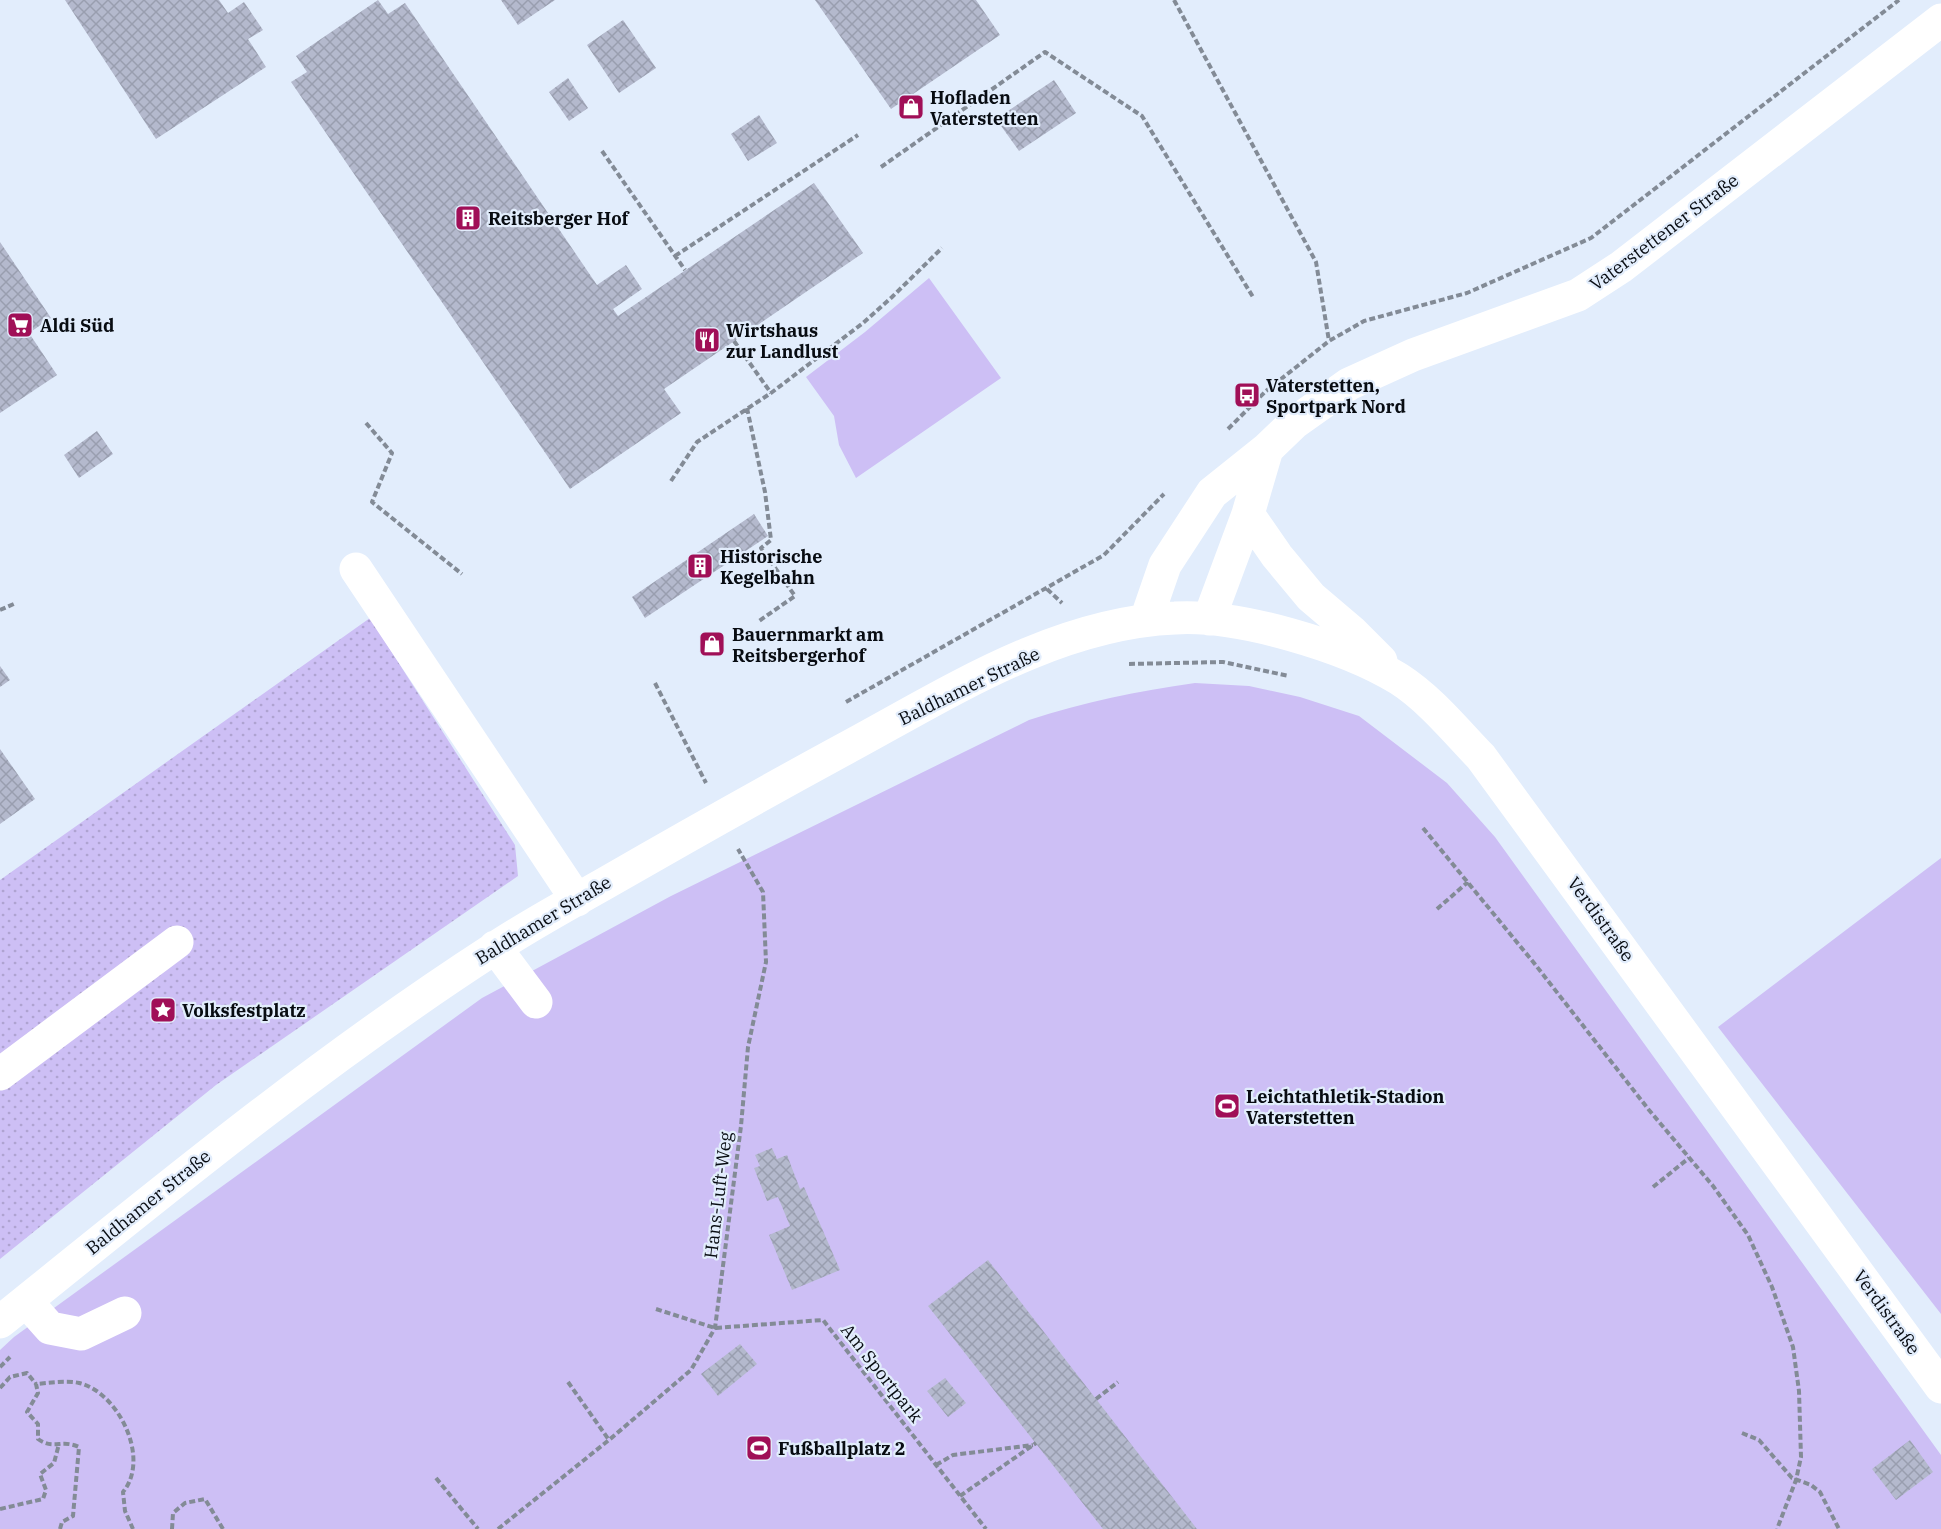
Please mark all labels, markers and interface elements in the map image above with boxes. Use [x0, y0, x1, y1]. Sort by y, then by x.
place label: Hofladen Vaterstetten [930, 86, 1039, 130]
shop icon: Hofladen Vaterstetten [896, 92, 926, 122]
street label: Vaterstettener Straße [1585, 169, 1743, 295]
building icon: Reitsberger Hof [453, 203, 483, 233]
place label: Reitsberger Hof [488, 207, 631, 230]
supermarket icon: Aldi Süd [5, 310, 35, 340]
place label: Aldi Süd [40, 314, 114, 337]
place label: Wirtshaus zur Landlust [726, 319, 838, 363]
restaurant icon: Wirtshaus zur Landlust [692, 325, 722, 355]
place label: Vaterstetten, Sportpark Nord [1266, 374, 1406, 418]
bus stop icon: Vaterstetten, Sportpark Nord [1232, 380, 1262, 410]
place label: Historische Kegelbahn [720, 545, 822, 589]
building icon: Historische Kegelbahn [685, 551, 715, 581]
place label: Bauernmarkt am Reitsbergerhof [732, 623, 884, 667]
shop icon: Bauernmarkt am Reitsbergerhof [697, 629, 727, 659]
street label: Baldhamer Straße [895, 642, 1043, 730]
street label: Baldhamer Straße [471, 870, 615, 970]
street label: Verdistraße [1563, 872, 1639, 966]
place icon: Volksfestplatz [148, 995, 178, 1025]
place label: Volksfestplatz [182, 999, 306, 1022]
place label: Leichtathletik-Stadion Vaterstetten [1246, 1085, 1445, 1129]
sports icon: Leichtathletik-Stadion Vaterstetten [1212, 1091, 1242, 1121]
street label: Hans-Luft-Weg [699, 1130, 737, 1260]
street label: Baldhamer Straße [81, 1145, 215, 1259]
street label: Verdistraße [1849, 1265, 1925, 1359]
street label: Am Sportpark [836, 1319, 928, 1428]
sports icon: Fußballplatz 2 [744, 1433, 774, 1463]
place label: Fußballplatz 2 [778, 1437, 905, 1460]

